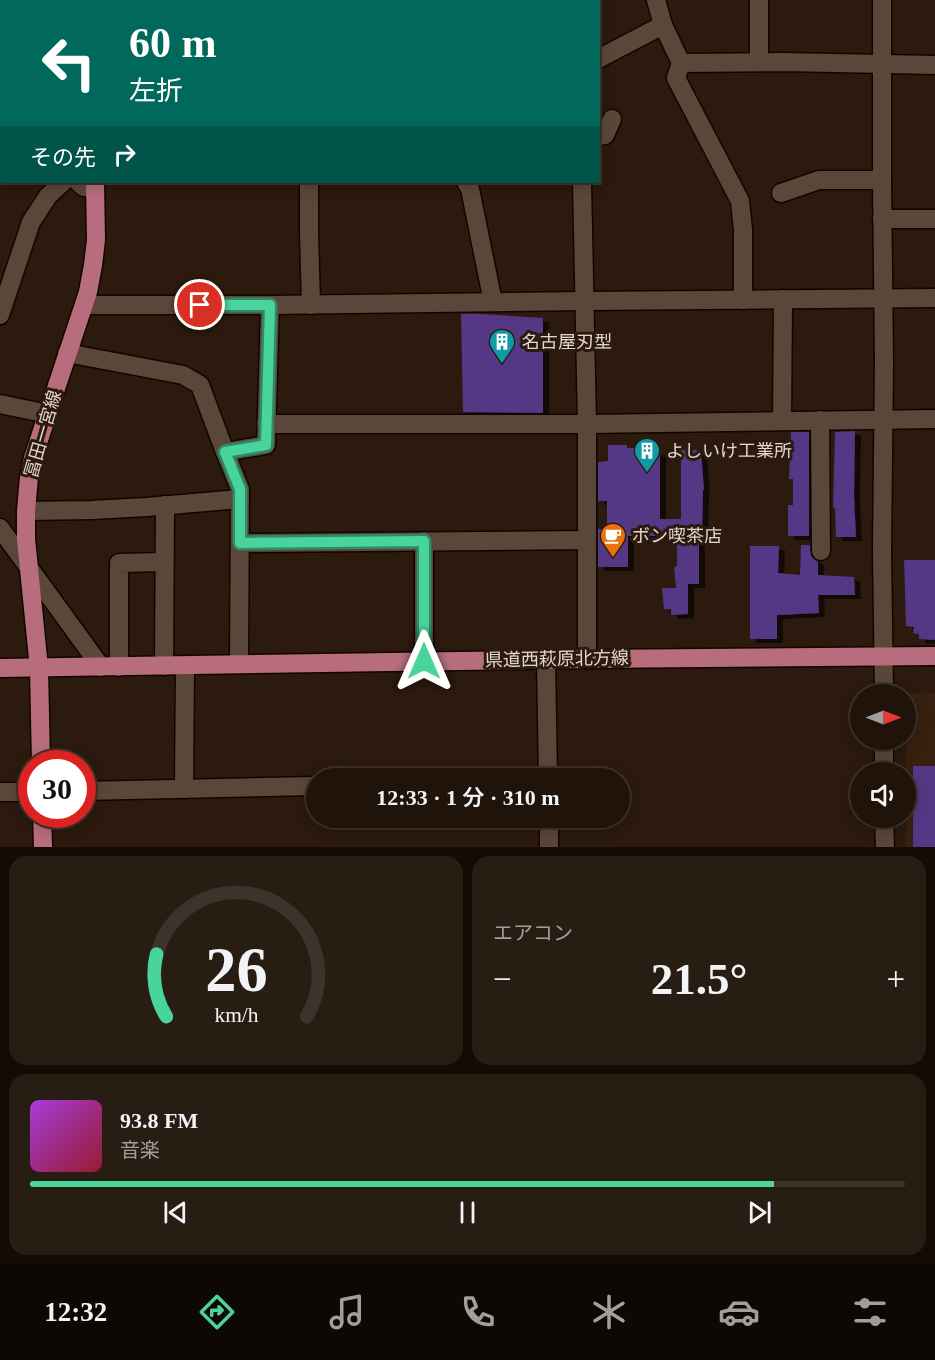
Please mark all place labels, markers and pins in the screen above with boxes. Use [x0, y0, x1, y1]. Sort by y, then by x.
pin [174, 279, 225, 330]
building icon: 名古屋刃型 [487, 327, 517, 365]
place label: 名古屋刃型 [522, 332, 612, 352]
building icon: よしいけ工業所 [632, 436, 662, 474]
place label: よしいけ工業所 [666, 441, 792, 461]
cafe icon: ボン喫茶店 [598, 521, 628, 559]
place label: ボン喫茶店 [632, 526, 722, 546]

